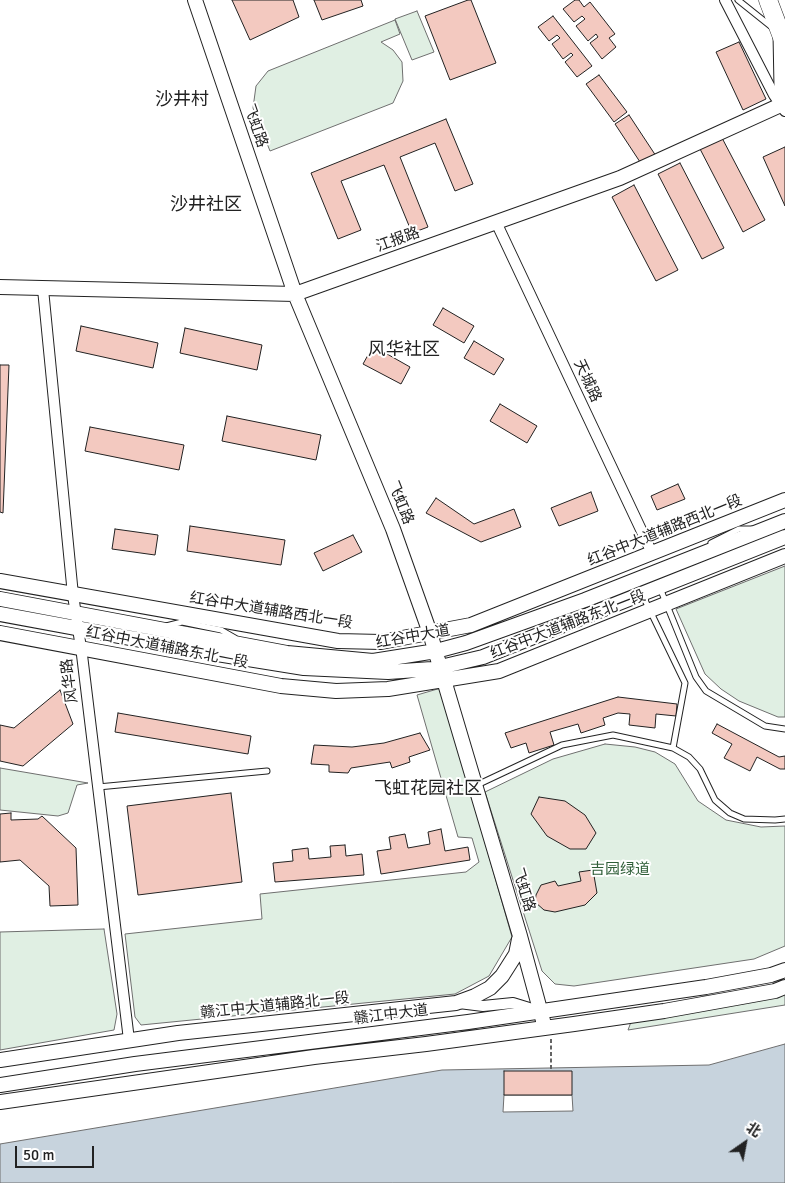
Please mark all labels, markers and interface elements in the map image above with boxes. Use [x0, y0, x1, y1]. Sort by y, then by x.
district label: 沙井村 [155, 89, 209, 111]
street label: 飞虹路 [239, 102, 271, 150]
district label: 沙井社区 [170, 194, 242, 216]
street label: 江报路 [374, 224, 422, 256]
district label: 风华社区 [368, 339, 440, 361]
street label: 天城路 [569, 357, 605, 405]
street label: 飞虹路 [383, 479, 417, 527]
street label: 红谷中大道辅路西北一段 [585, 492, 745, 570]
street label: 红谷中大道辅路东北一段 [488, 587, 648, 663]
street label: 红谷中大道辅路西北一段 [188, 589, 354, 633]
street label: 红谷中大道 [375, 622, 451, 652]
street label: 红谷中大道辅路东北一段 [84, 623, 250, 673]
street label: 风华路 [58, 658, 82, 704]
district label: 飞虹花园社区 [374, 778, 482, 800]
park label: 吉园绿道 [590, 861, 650, 879]
street label: 飞虹路 [508, 866, 538, 914]
street label: 赣江中大道辅路北一段 [199, 989, 351, 1023]
street label: 赣江中大道 [353, 1001, 429, 1029]
north arrow [720, 1118, 770, 1168]
text: 北 [743, 1119, 764, 1141]
scale bar [18, 1136, 96, 1168]
text: 50 m [23, 1146, 54, 1164]

